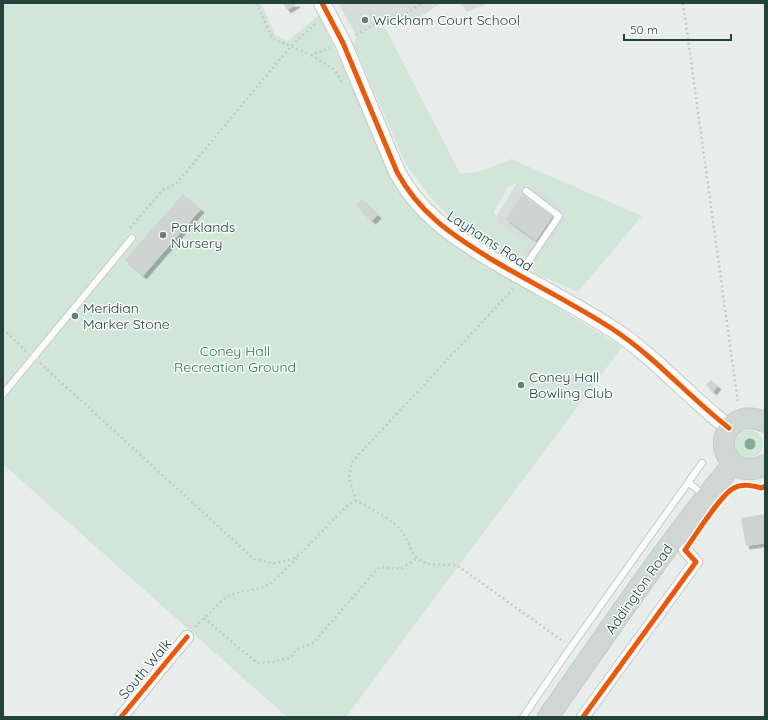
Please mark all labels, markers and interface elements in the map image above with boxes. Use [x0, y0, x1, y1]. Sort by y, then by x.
place label: Wickham Court School [373, 11, 520, 29]
marker: Wickham Court School [360, 15, 370, 25]
scale bar [624, 16, 731, 42]
text: 50 m [630, 22, 658, 37]
street label: Layhams Road [444, 207, 536, 275]
place label: Parklands Nursery [171, 218, 235, 252]
marker: Parklands Nursery [158, 230, 168, 240]
place label: Meridian Marker Stone [83, 299, 170, 333]
marker: Meridian Marker Stone [70, 311, 80, 321]
park label: Coney Hall Recreation Ground [174, 342, 296, 376]
place label: Coney Hall Bowling Club [529, 368, 613, 402]
marker: Coney Hall Bowling Club [516, 380, 526, 390]
street label: Addington Road [601, 541, 677, 637]
street label: South Walk [115, 635, 175, 703]

